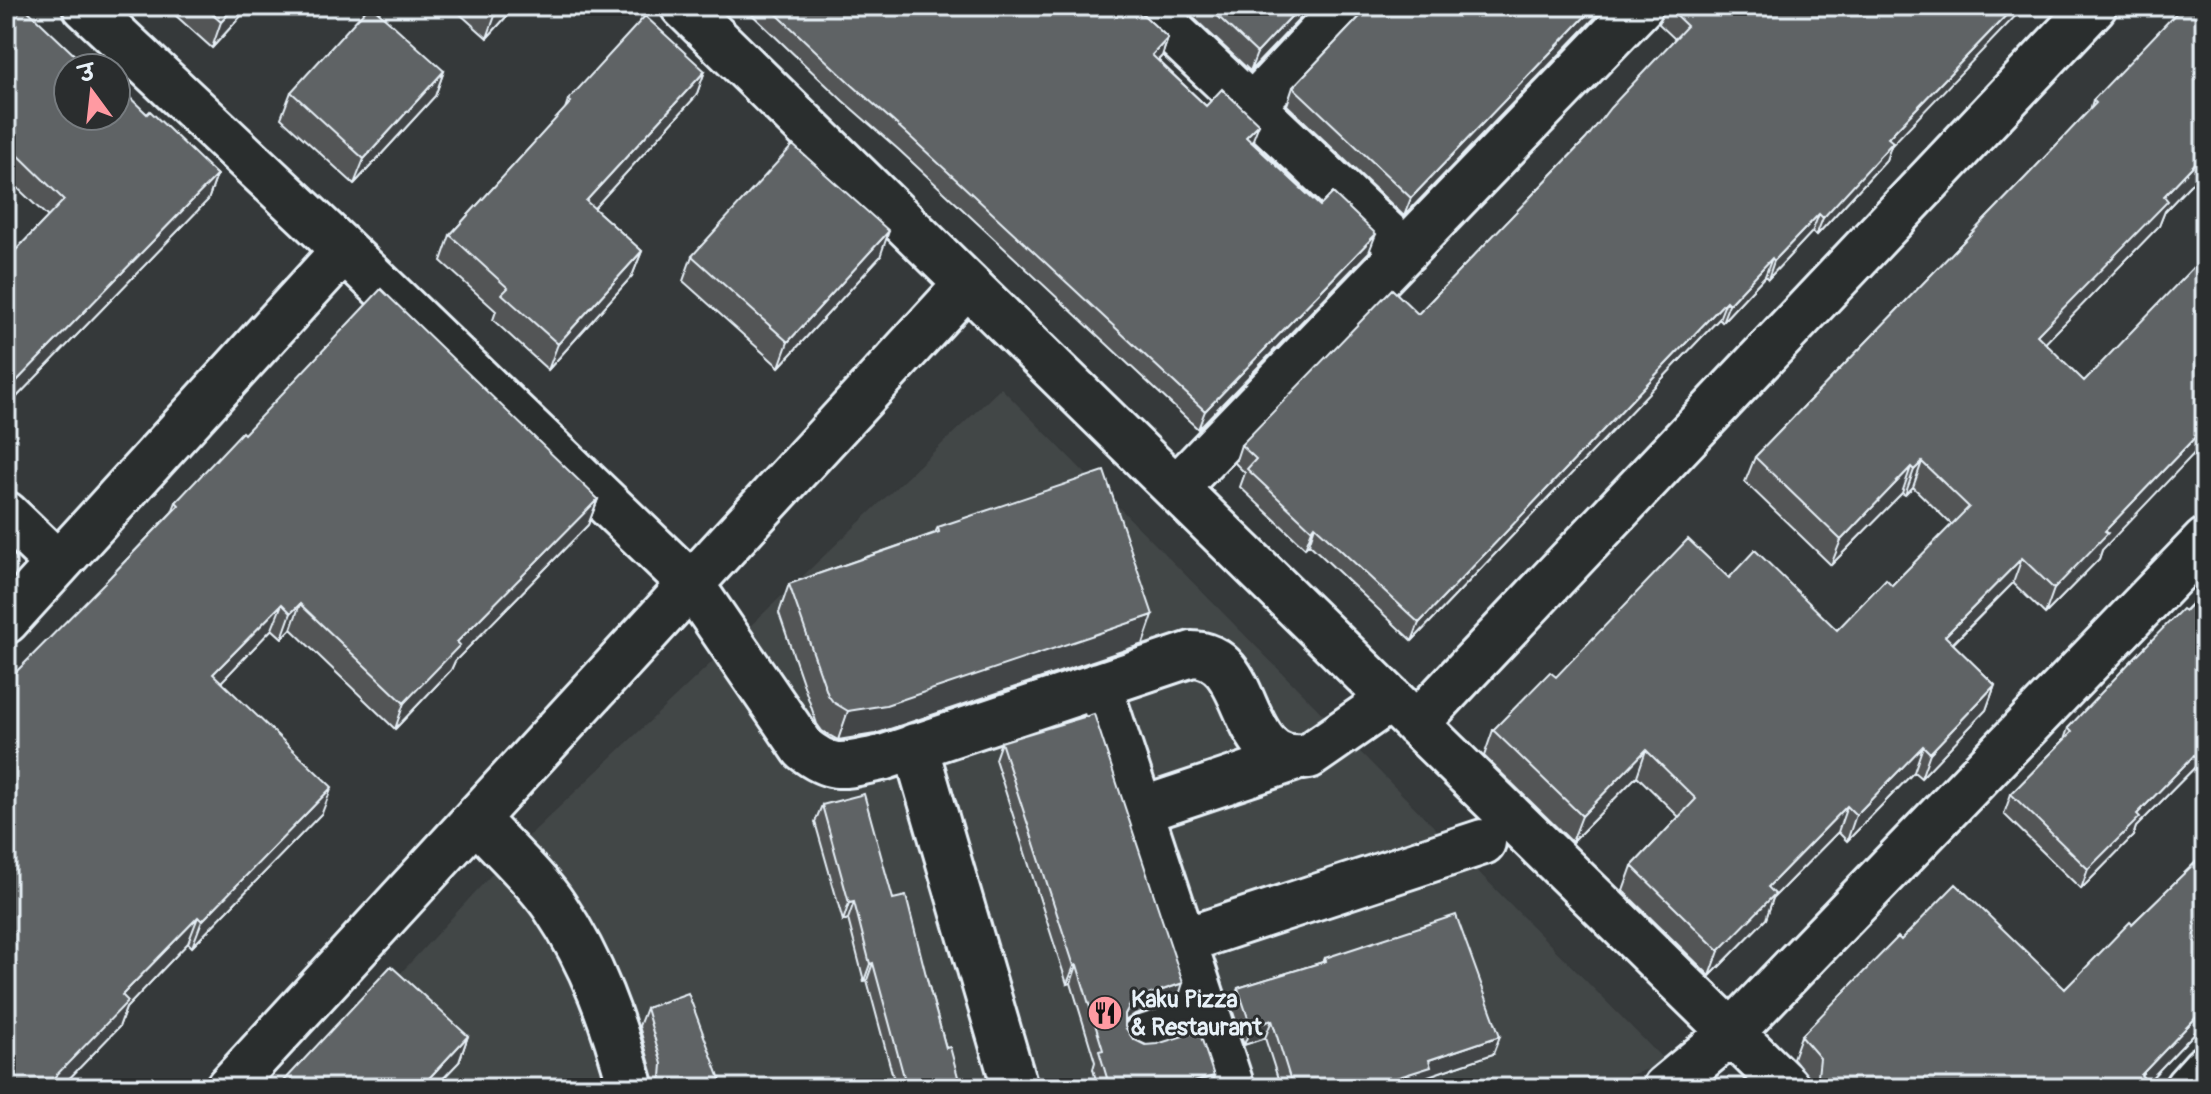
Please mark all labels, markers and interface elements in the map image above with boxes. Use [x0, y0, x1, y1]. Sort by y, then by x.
north arrow [52, 52, 132, 132]
text: उ [74, 58, 100, 90]
place label: Kaku Pizza & Restaurant [1131, 985, 1263, 1042]
restaurant icon: Kaku Pizza & Restaurant [1086, 994, 1124, 1032]

